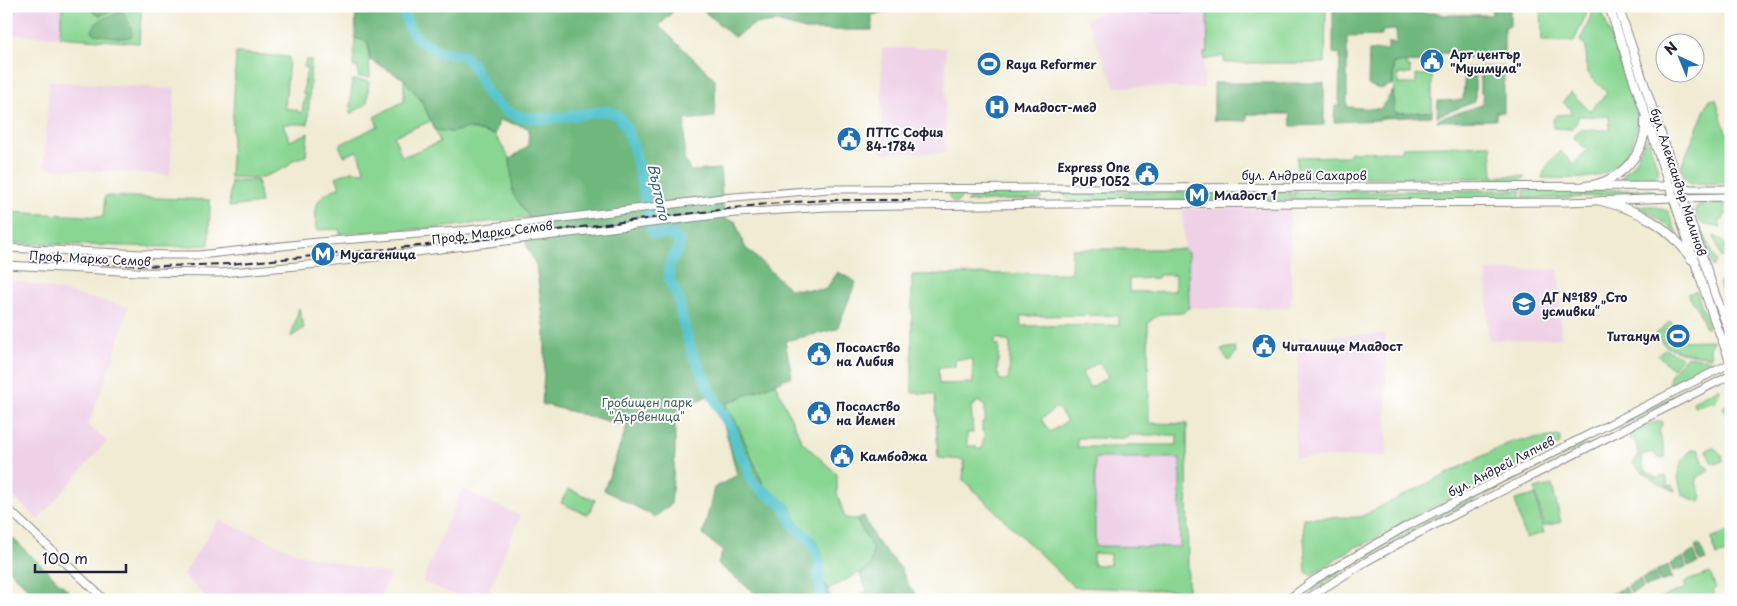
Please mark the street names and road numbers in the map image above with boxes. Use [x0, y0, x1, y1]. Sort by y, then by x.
street label: бул. Александър Малинов [1647, 106, 1712, 259]
street label: бул. Андрей Сахаров [1241, 166, 1367, 184]
street label: Проф. Марко Семов [430, 216, 554, 248]
street label: Проф. Марко Семов [29, 246, 151, 270]
street label: бул. Андрей Ляпчев [1444, 431, 1558, 501]

